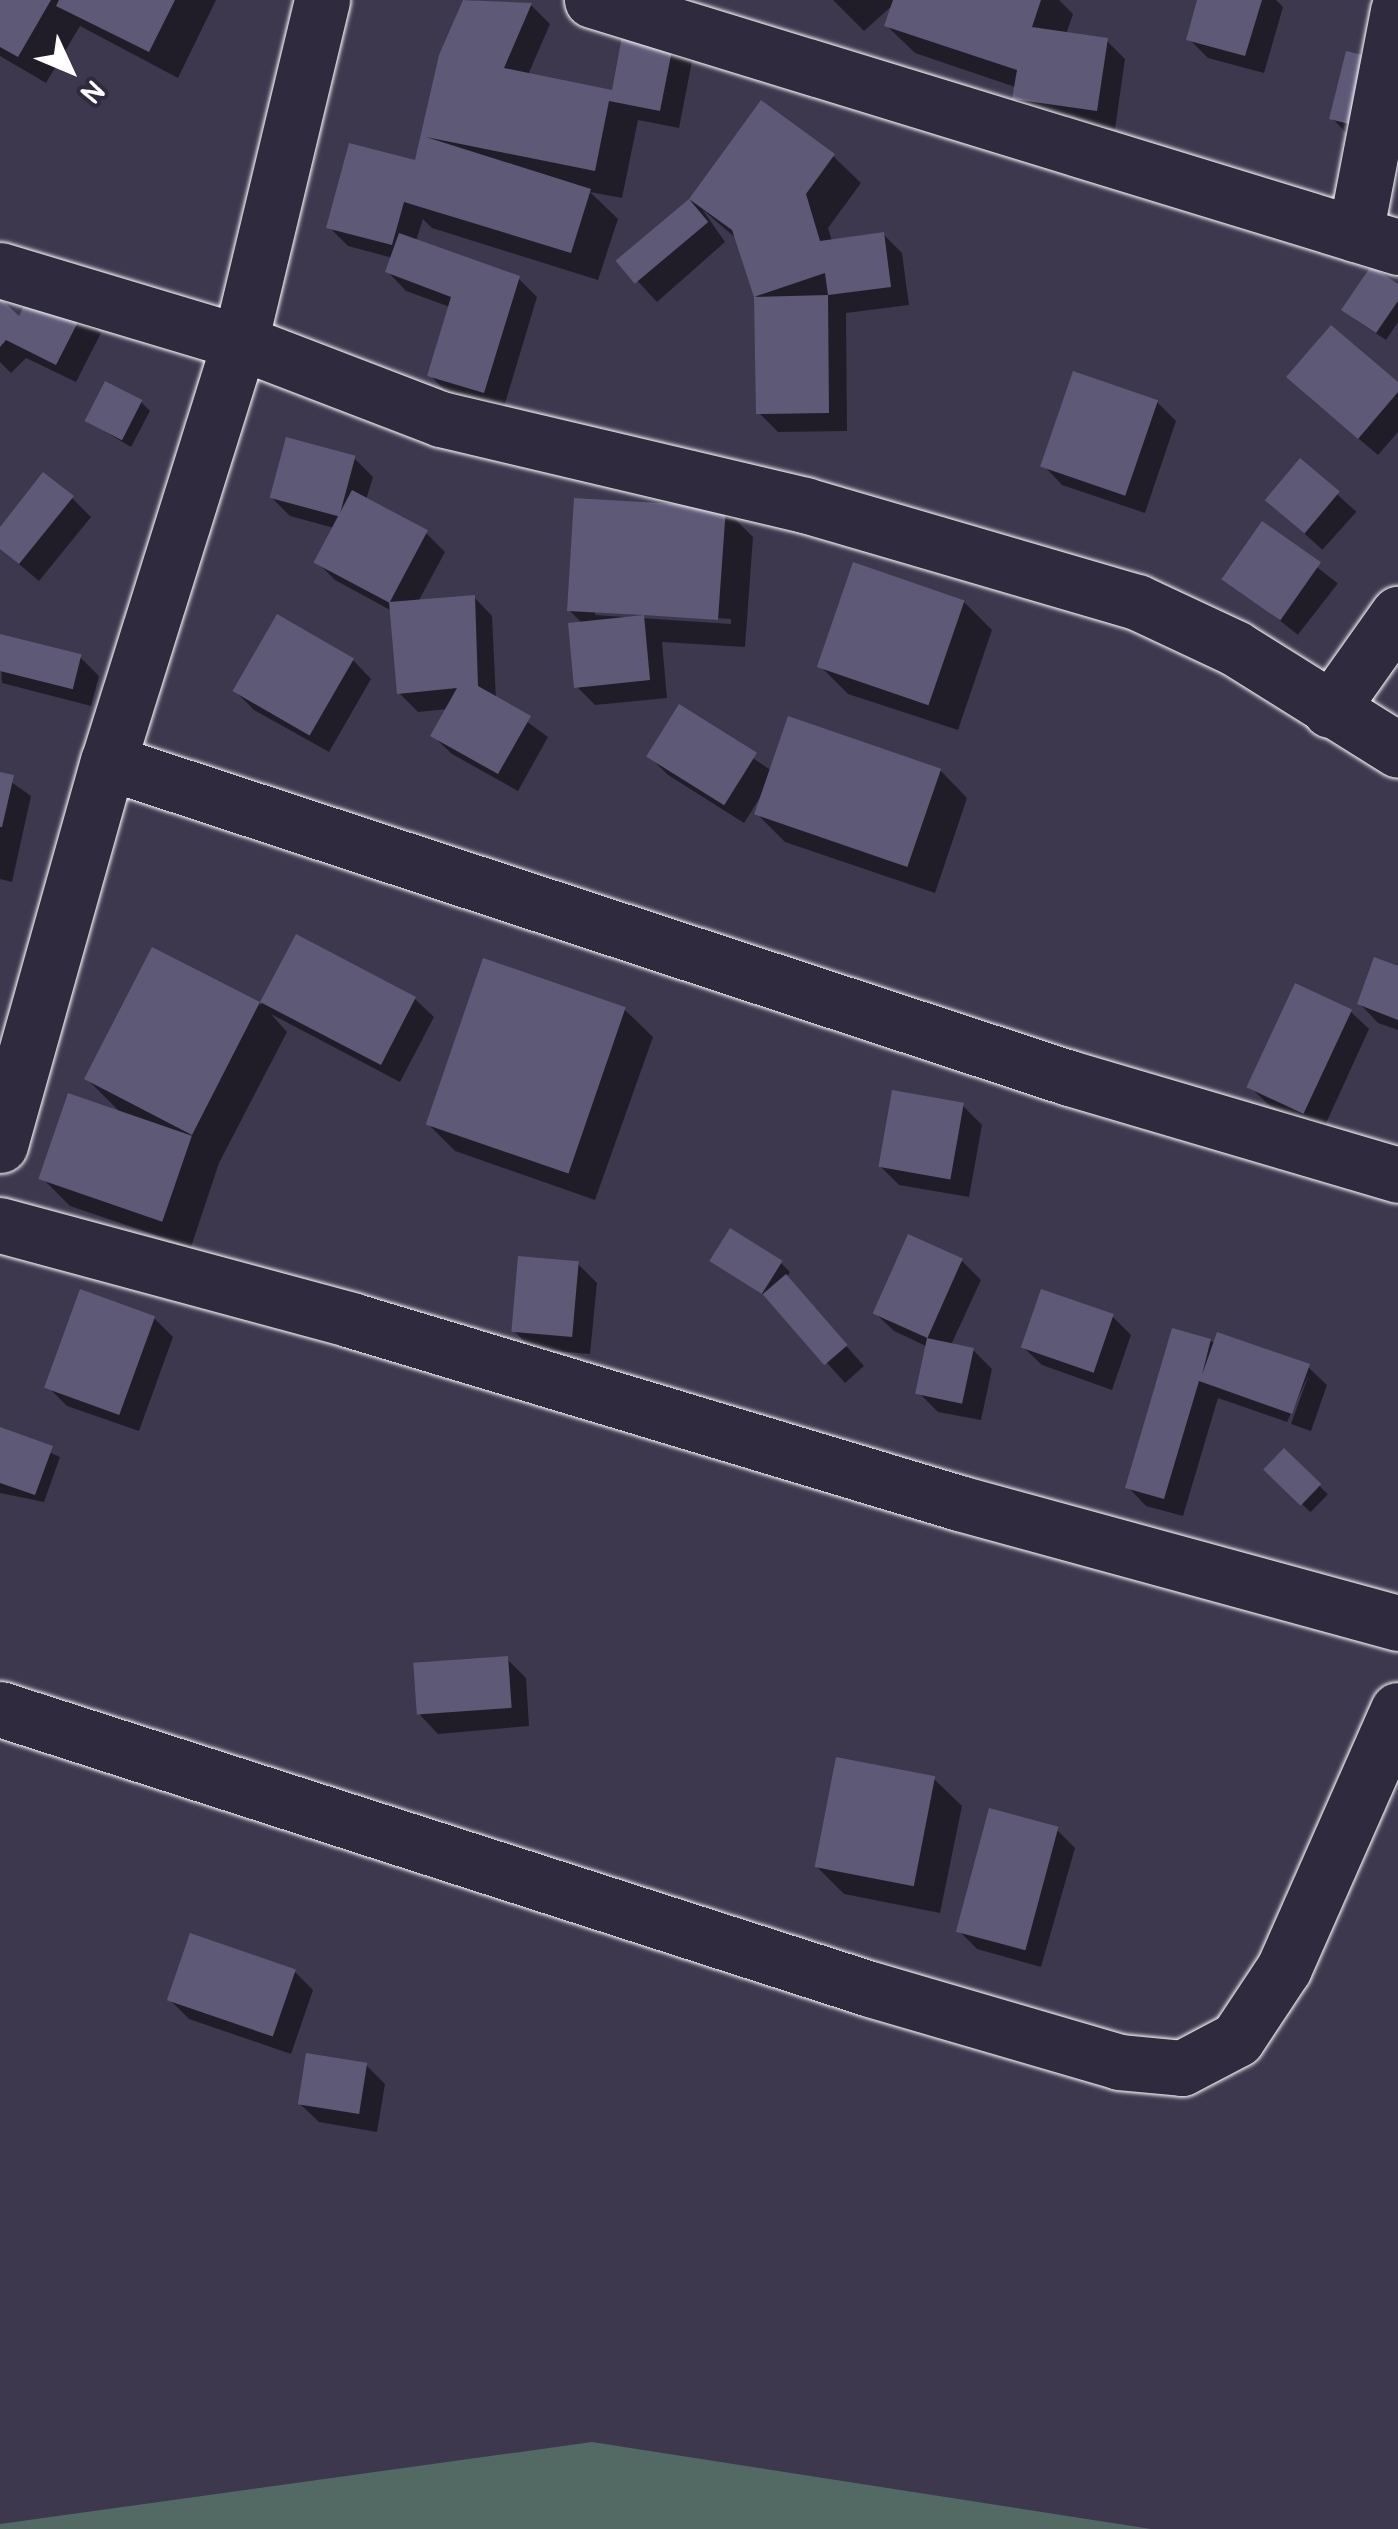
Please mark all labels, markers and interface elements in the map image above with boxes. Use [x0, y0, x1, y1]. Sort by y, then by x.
north arrow [20, 20, 120, 120]
text: N [73, 72, 111, 110]

